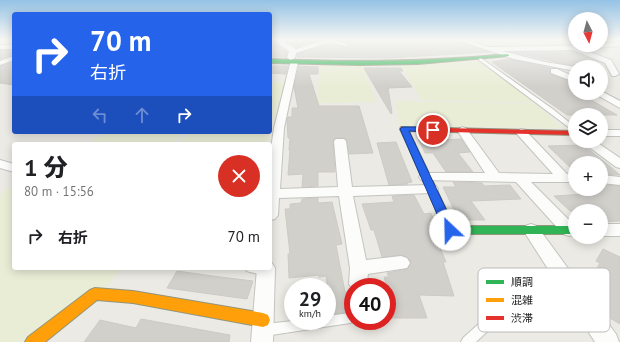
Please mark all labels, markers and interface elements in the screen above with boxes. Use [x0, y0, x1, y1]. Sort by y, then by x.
north arrow [568, 12, 608, 52]
map controls [568, 12, 608, 244]
text: 70 m [90, 22, 151, 59]
icon: right [24, 28, 76, 80]
button: sound [568, 60, 608, 100]
text: 右折 [90, 61, 126, 84]
icon: left [89, 104, 111, 126]
icon: ahead [131, 104, 153, 126]
icon: right [173, 104, 195, 126]
button: layers [568, 108, 608, 148]
pin [416, 113, 450, 147]
icon: arrive [422, 119, 444, 141]
text: 1 分 [24, 152, 68, 183]
button: close [218, 155, 260, 197]
button: + [568, 156, 608, 196]
text: 80 m · 15:56 [24, 183, 94, 200]
button: − [568, 204, 608, 244]
position arrow [429, 209, 471, 251]
icon: right [24, 225, 46, 247]
text: 70 m [227, 227, 260, 246]
text: 右折 [58, 228, 88, 247]
legend [478, 268, 610, 332]
text: 順調 [511, 275, 533, 289]
speed limit sign: 40 [344, 278, 396, 330]
text: 29 [299, 286, 321, 312]
text: 混雑 [511, 293, 533, 307]
text: km/h [299, 307, 321, 320]
text: 渋滞 [511, 311, 533, 325]

